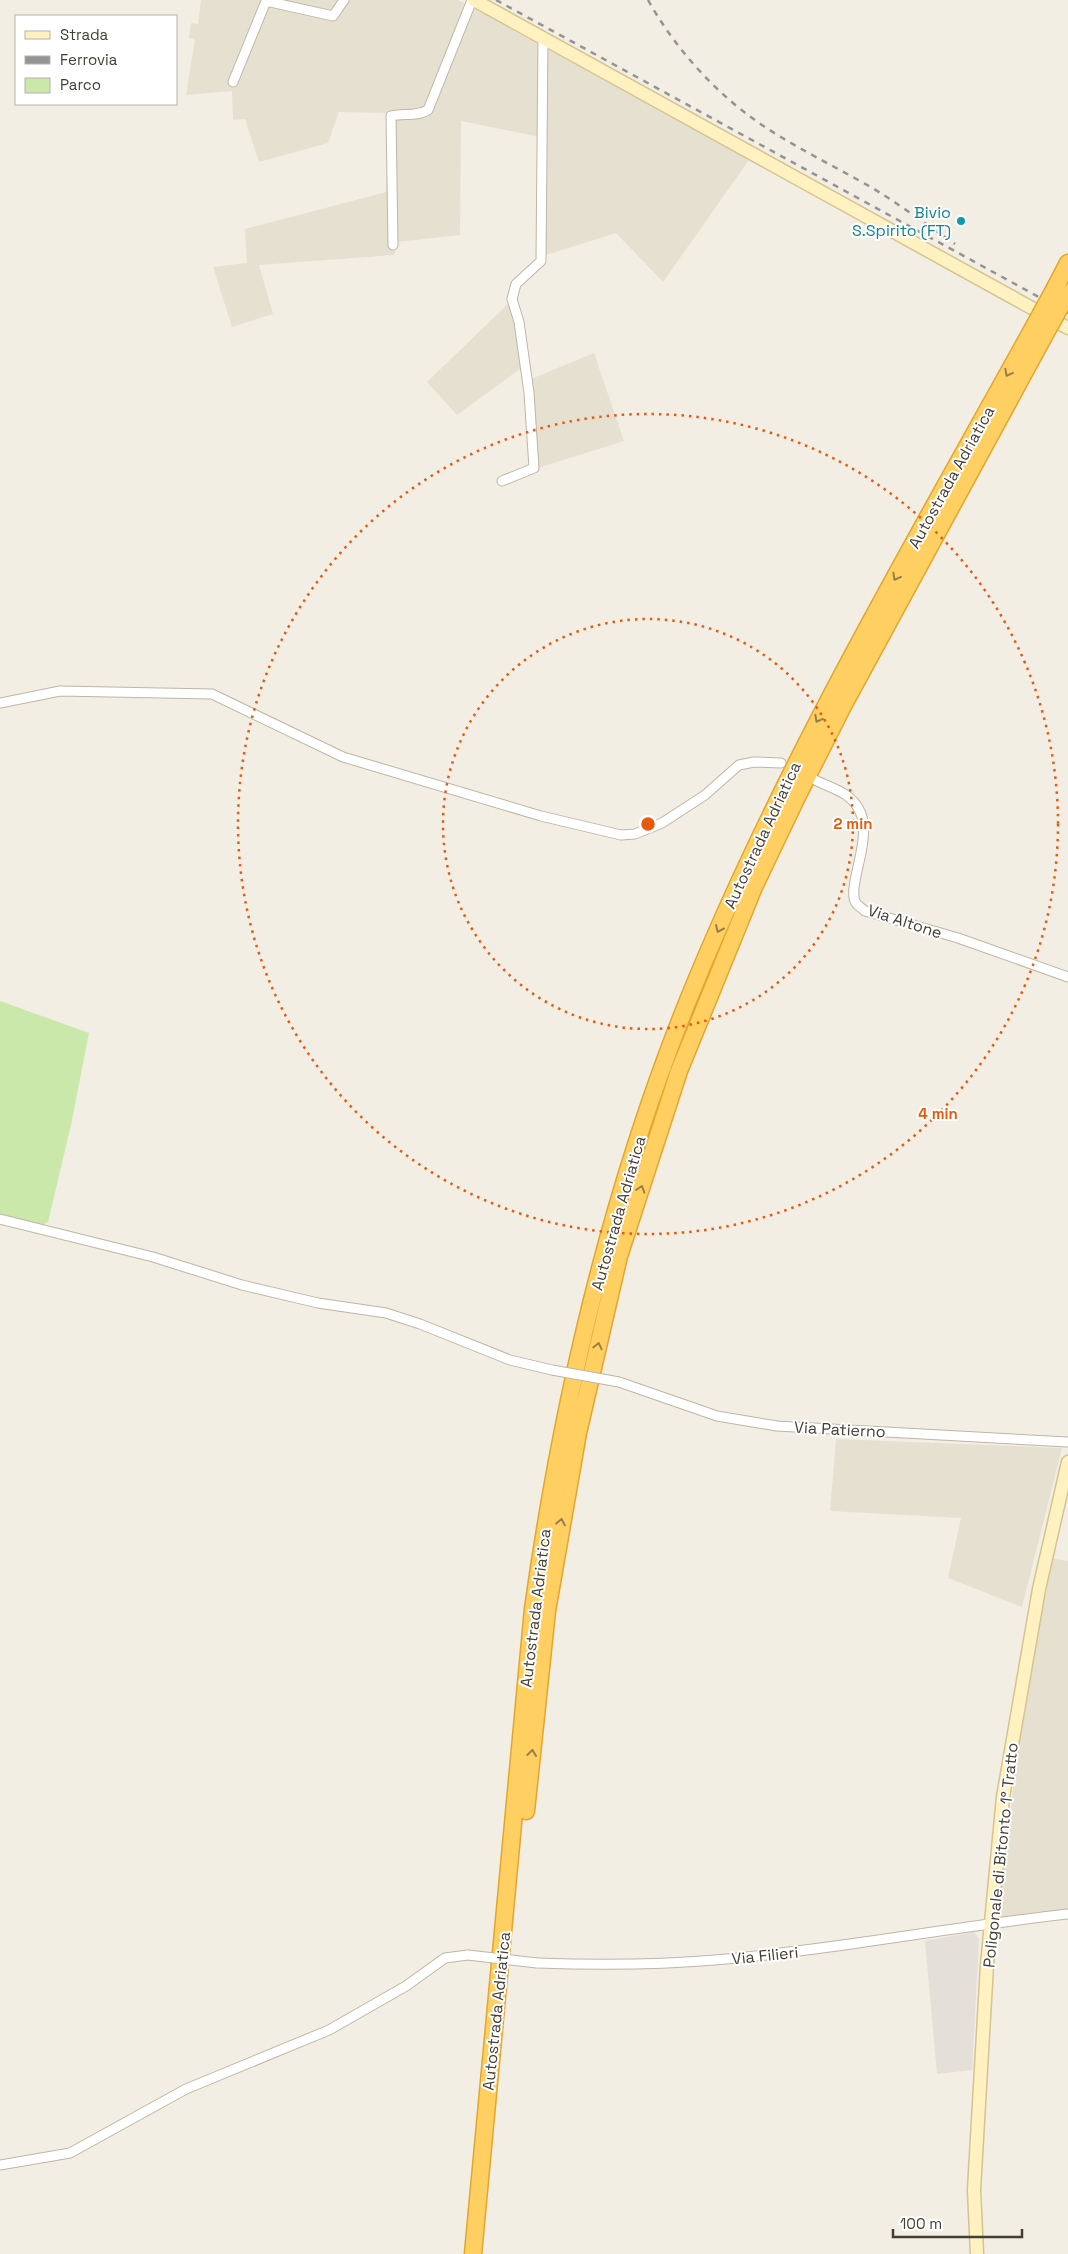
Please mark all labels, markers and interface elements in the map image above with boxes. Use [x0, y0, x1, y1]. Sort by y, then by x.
legend [15, 15, 178, 105]
text: Strada [60, 25, 109, 44]
text: Ferrovia [60, 50, 118, 69]
text: Parco [60, 75, 101, 94]
place label: Bivio S.Spirito (FT) [852, 202, 951, 241]
marker: Bivio S.Spirito (FT) [955, 215, 967, 227]
one-way arrow [1005, 368, 1015, 377]
street label: Autostrada Adriatica [904, 402, 999, 552]
one-way arrow [892, 571, 902, 580]
one-way arrow [815, 714, 825, 723]
street label: Autostrada Adriatica [719, 758, 806, 912]
text: 2 min [834, 814, 872, 833]
centre of rings [639, 815, 657, 833]
street label: Via Altone [865, 900, 945, 943]
one-way arrow [714, 924, 725, 933]
text: 4 min [918, 1104, 958, 1123]
street label: Autostrada Adriatica [586, 1134, 651, 1293]
one-way arrow [635, 1186, 645, 1194]
one-way arrow [592, 1341, 603, 1350]
street label: Via Patierno [794, 1417, 886, 1442]
one-way arrow [556, 1518, 566, 1526]
street label: Autostrada Adriatica [515, 1528, 556, 1689]
street label: Poligonale di Bitonto 1° Tratto [978, 1741, 1023, 1969]
one-way arrow [526, 1748, 537, 1756]
street label: Autostrada Adriatica [478, 1931, 515, 2092]
street label: Via Filieri [731, 1942, 799, 1969]
scale bar [893, 2206, 1022, 2238]
text: 100 m [900, 2214, 942, 2233]

